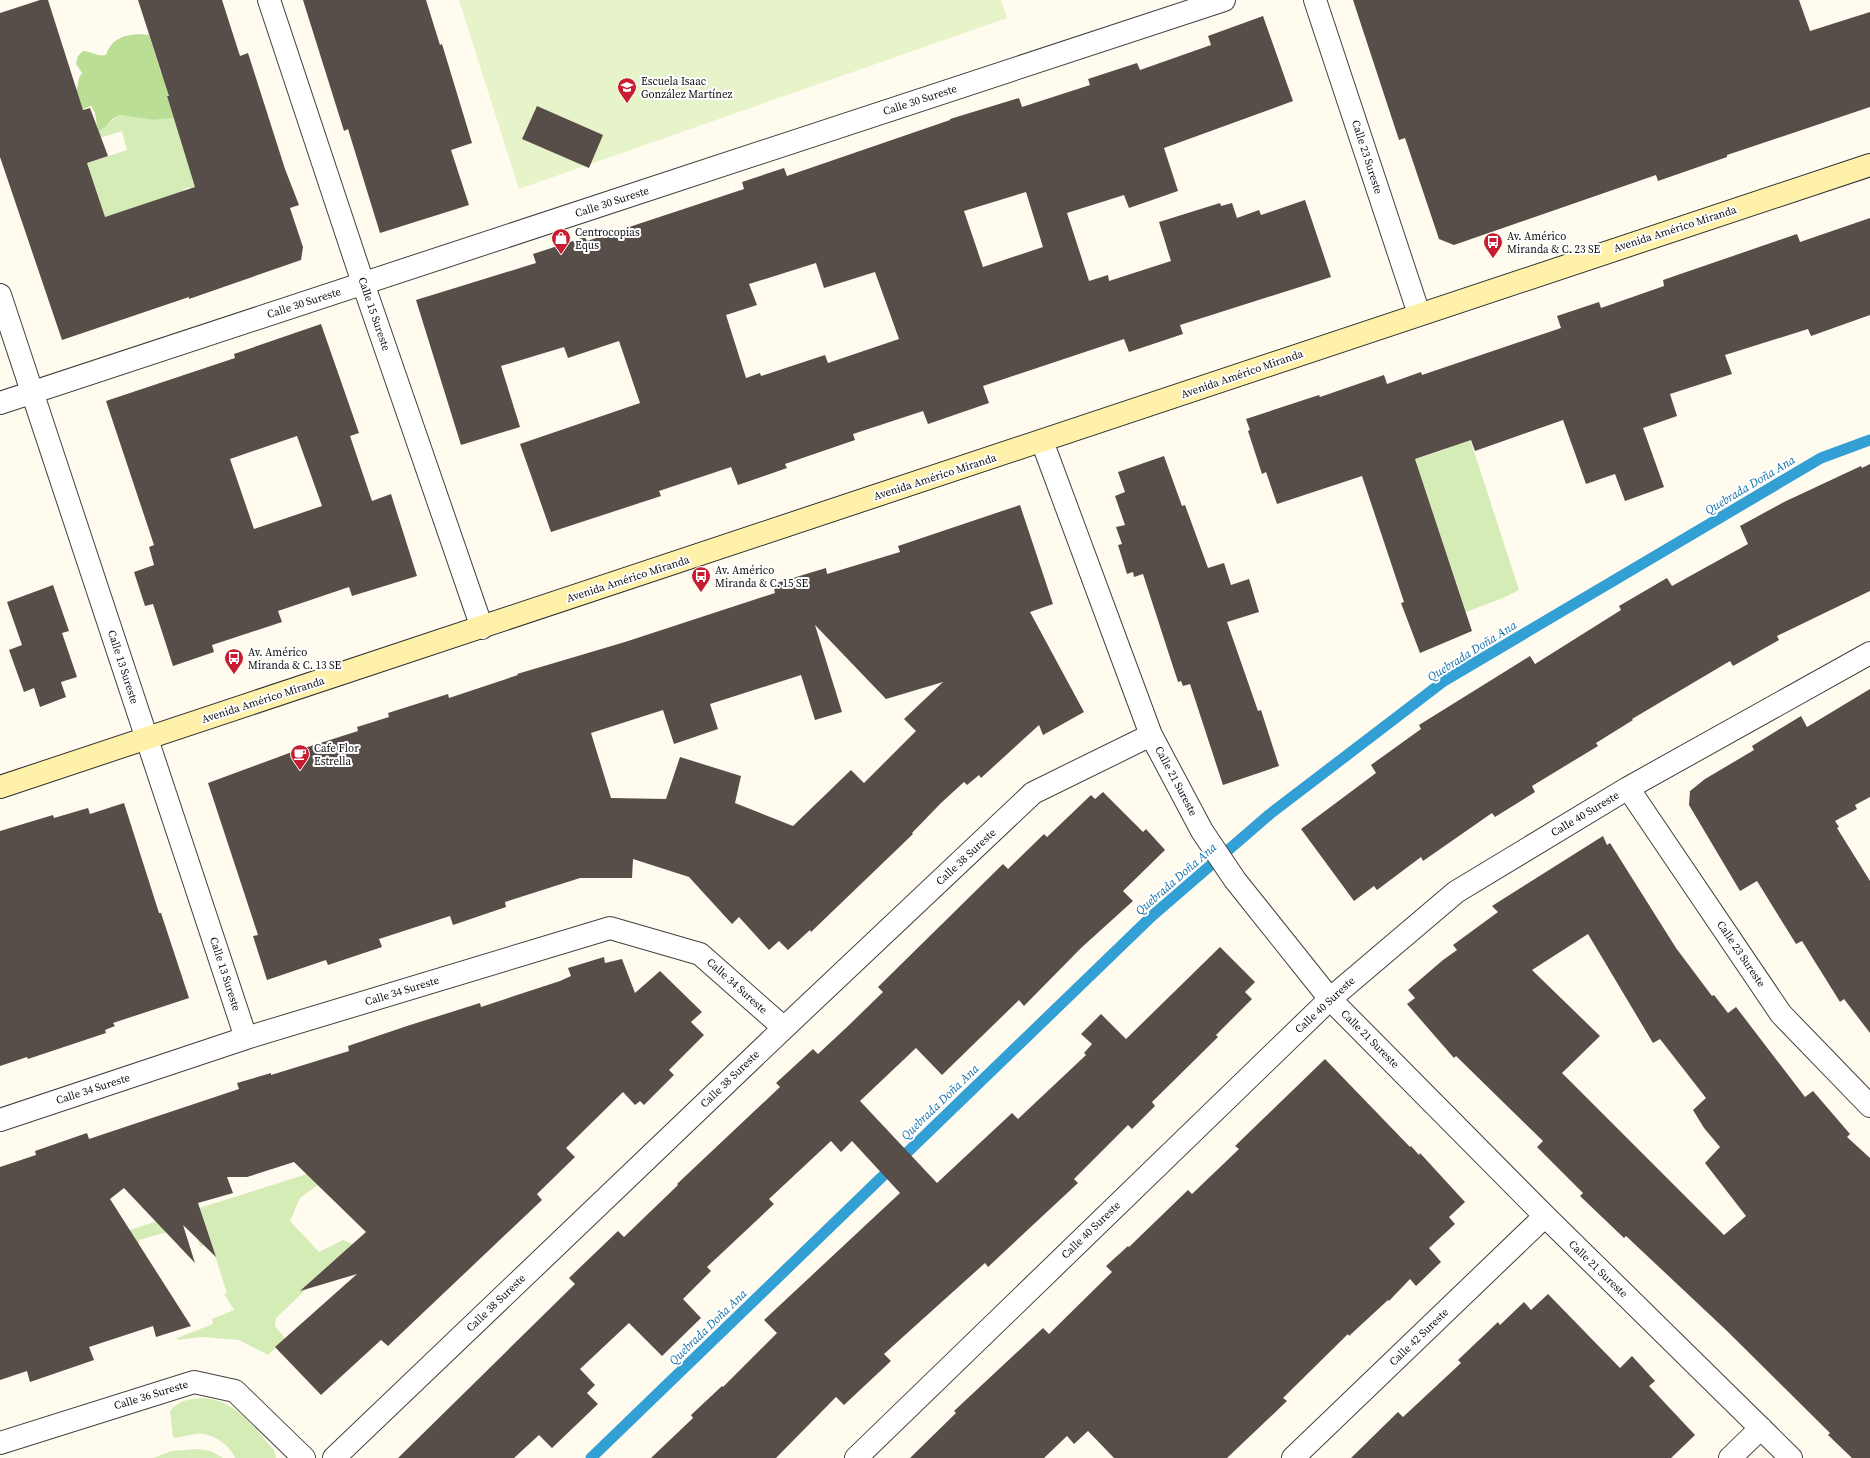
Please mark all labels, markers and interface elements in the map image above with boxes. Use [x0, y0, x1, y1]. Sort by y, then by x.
place label: Escuela Isaac González Martínez [641, 74, 733, 102]
school or university icon: Escuela Isaac González Martínez [616, 76, 638, 104]
street label: Calle 30 Sureste [881, 81, 959, 119]
street label: Calle 23 Sureste [1348, 118, 1386, 196]
street label: Calle 30 Sureste [573, 183, 651, 221]
street label: Avenida Américo Miranda [1612, 202, 1739, 256]
place label: Centrocopias Equs [575, 225, 640, 253]
shop icon: Centrocopias Equs [550, 227, 572, 255]
place label: Av. Américo Miranda & C. 23 SE [1507, 229, 1601, 257]
bus stop icon: Av. Américo Miranda & C. 23 SE [1482, 231, 1504, 259]
street label: Calle 15 Sureste [354, 275, 394, 353]
street label: Calle 30 Sureste [265, 284, 343, 322]
street label: Avenida Américo Miranda [1179, 346, 1305, 402]
street label: Avenida Américo Miranda [872, 450, 999, 504]
water label: Quebrada Doña Ana [1702, 451, 1799, 518]
street label: Avenida Américo Miranda [565, 552, 692, 606]
place label: Av. Américo Miranda & C. 15 SE [715, 563, 809, 591]
bus stop icon: Av. Américo Miranda & C. 15 SE [690, 565, 712, 593]
water label: Quebrada Doña Ana [1424, 617, 1520, 685]
street label: Calle 13 Sureste [104, 628, 142, 706]
place label: Av. Américo Miranda & C. 13 SE [248, 645, 342, 673]
bus stop icon: Av. Américo Miranda & C. 13 SE [223, 647, 245, 675]
street label: Avenida Américo Miranda [200, 673, 327, 727]
place label: Cafe Flor Estrella [314, 741, 359, 769]
cafe icon: Cafe Flor Estrella [289, 743, 311, 771]
street label: Calle 21 Sureste [1151, 744, 1201, 819]
street label: Calle 40 Sureste [1548, 788, 1622, 840]
street label: Calle 38 Sureste [933, 825, 1000, 889]
water label: Quebrada Doña Ana [1132, 839, 1220, 919]
street label: Calle 23 Sureste [1713, 918, 1769, 990]
street label: Calle 13 Sureste [206, 935, 244, 1013]
street label: Calle 34 Sureste [703, 955, 771, 1018]
street label: Calle 34 Sureste [363, 972, 441, 1009]
street label: Calle 40 Sureste [1292, 973, 1359, 1037]
street label: Calle 21 Sureste [1338, 1007, 1403, 1072]
street label: Calle 38 Sureste [697, 1047, 763, 1111]
water label: Quebrada Doña Ana [898, 1060, 983, 1143]
street label: Calle 34 Sureste [54, 1070, 132, 1108]
street label: Calle 40 Sureste [1058, 1198, 1124, 1262]
street label: Calle 21 Sureste [1565, 1237, 1631, 1301]
street label: Calle 38 Sureste [463, 1271, 529, 1335]
water label: Quebrada Doña Ana [666, 1285, 751, 1368]
street label: Calle 42 Sureste [1386, 1305, 1452, 1369]
street label: Calle 36 Sureste [112, 1376, 190, 1413]

